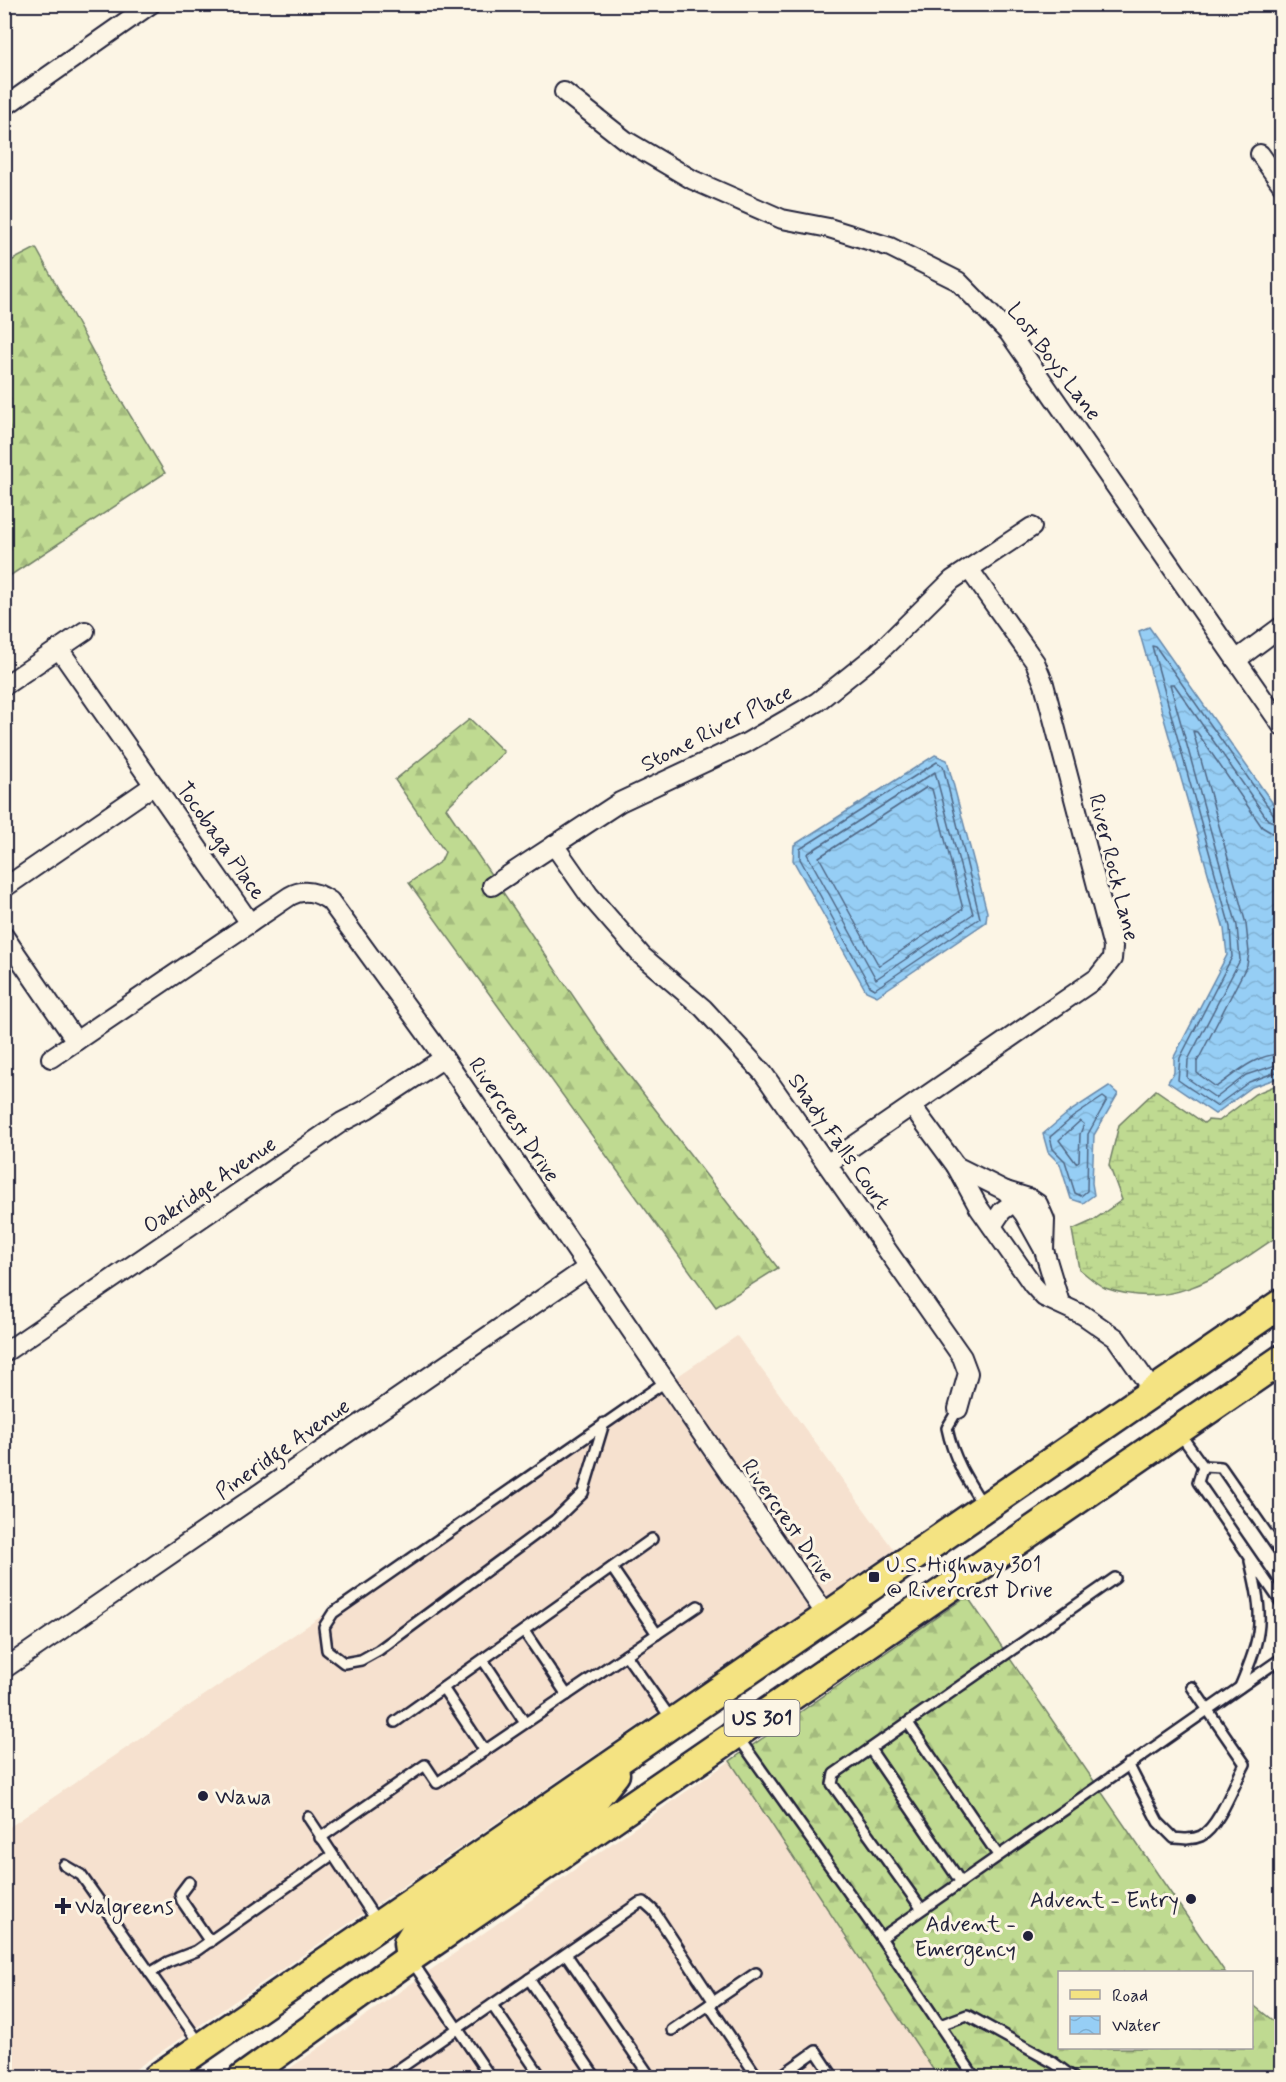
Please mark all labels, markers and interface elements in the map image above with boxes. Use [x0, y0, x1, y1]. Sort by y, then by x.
street label: Lost Boys Lane [1000, 298, 1107, 427]
street label: Stone River Place [636, 679, 797, 779]
street label: Tocobaga Place [169, 777, 271, 906]
street label: River Rock Lane [1081, 791, 1145, 944]
street label: Rivercrest Drive [461, 1052, 565, 1188]
street label: Shady Falls Court [781, 1068, 896, 1216]
street label: Oakridge Avenue [138, 1131, 283, 1241]
street label: Pineridge Avenue [210, 1393, 358, 1509]
street label: Rivercrest Drive [734, 1454, 840, 1588]
place label: U.S. Highway 301 @ Rivercrest Drive [886, 1552, 1053, 1605]
marker: U.S. Highway 301 @ Rivercrest Drive [867, 1570, 881, 1584]
road number: US 301 [724, 1700, 800, 1736]
place label: Wawa [215, 1784, 271, 1812]
marker: Wawa [196, 1789, 210, 1803]
place label: Advent - Entry [1030, 1887, 1179, 1915]
marker: Advent - Entry [1184, 1892, 1198, 1906]
place label: Walgreens [75, 1894, 174, 1925]
marker: Walgreens [56, 1899, 70, 1913]
place label: Advent - Emergency [915, 1911, 1016, 1967]
marker: Advent - Emergency [1021, 1929, 1035, 1943]
legend [1058, 1971, 1253, 2049]
text: Road [1112, 1984, 1148, 2008]
text: Water [1112, 2014, 1161, 2038]

